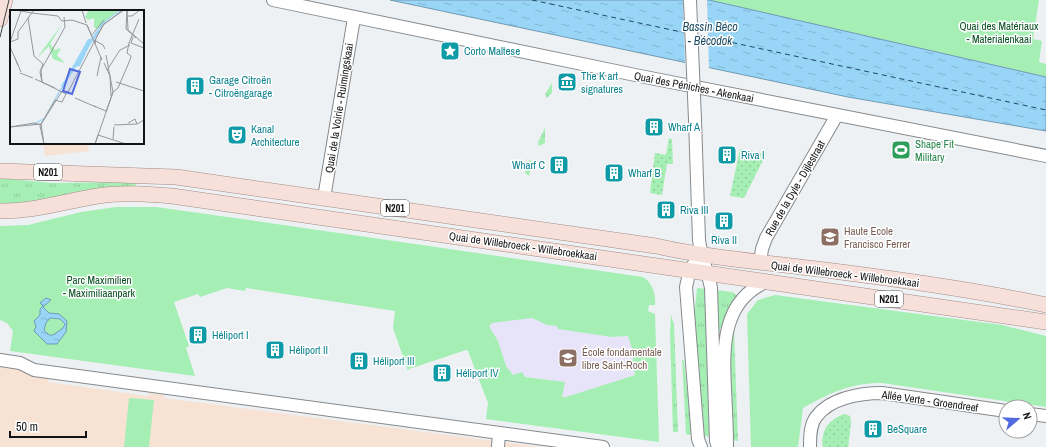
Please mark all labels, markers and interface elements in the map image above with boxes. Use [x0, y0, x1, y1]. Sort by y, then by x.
inset map [10, 10, 144, 144]
water label: Bassin Béco - Bécodok [682, 19, 738, 49]
park label: Quai des Matériaux - Materialenkaai [959, 19, 1039, 46]
place icon: Corto Maltese [439, 40, 461, 62]
street label: Quai de la Voirie - Ruimingskaai [322, 42, 356, 174]
place label: Corto Maltese [464, 44, 520, 58]
place label: The K art signatures [581, 69, 624, 96]
street label: Quai des Péniches - Akenkaai [633, 69, 755, 105]
museum icon: The K art signatures [556, 71, 578, 93]
place label: Garage Citroën - Citroëngarage [209, 73, 272, 100]
building icon: Garage Citroën - Citroëngarage [184, 75, 206, 97]
building icon: Wharf A [643, 116, 665, 138]
place label: Wharf A [668, 120, 701, 134]
place label: Kanal Architecture [250, 122, 300, 149]
theatre icon: Kanal Architecture [226, 124, 248, 146]
street label: Rue de la Dyle - Dijlestraat [762, 137, 828, 238]
place label: Shape Fit Military [915, 137, 955, 164]
sports icon: Shape Fit Military [890, 139, 912, 161]
building icon: Riva I [716, 144, 738, 166]
place label: Riva I [741, 148, 765, 162]
building icon: Wharf C [548, 154, 570, 176]
place label: Wharf C [512, 158, 545, 172]
building icon: Wharf B [603, 162, 625, 184]
road number: N201 [34, 164, 62, 180]
place label: Wharf B [628, 166, 661, 180]
building icon: Riva III [655, 199, 677, 221]
road number: N201 [381, 200, 409, 216]
place label: Riva III [680, 203, 709, 217]
building icon: Riva II [713, 210, 735, 232]
place label: Haute Ecole Francisco Ferrer [844, 224, 910, 251]
school or university icon: Haute Ecole Francisco Ferrer [819, 226, 841, 248]
street label: Quai de Willebroeck - Willebroekkaai [448, 229, 598, 263]
place label: Riva II [711, 233, 737, 247]
street label: Quai de Willebroeck - Willebroekkaai [770, 258, 920, 290]
park label: Parc Maximilien - Maximiliaanpark [63, 273, 136, 300]
road number: N201 [875, 291, 903, 307]
building icon: Héliport I [187, 324, 209, 346]
place label: Héliport I [212, 328, 249, 342]
building icon: Héliport II [264, 339, 286, 361]
place label: Héliport II [289, 343, 328, 357]
place label: École fondamentale libre Saint-Roch [582, 345, 662, 372]
school or university icon: École fondamentale libre Saint-Roch [557, 347, 579, 369]
building icon: Héliport III [348, 350, 370, 372]
place label: Héliport III [373, 354, 415, 368]
building icon: Héliport IV [431, 362, 453, 384]
place label: Héliport IV [456, 366, 499, 380]
street label: Allée Verte - Groendreef [880, 387, 980, 415]
north arrow [998, 399, 1038, 439]
text: N [1020, 410, 1035, 421]
scale bar [10, 413, 86, 439]
building icon: BeSquare [862, 418, 884, 440]
text: 50 m [16, 419, 38, 435]
place label: BeSquare [887, 422, 927, 436]

